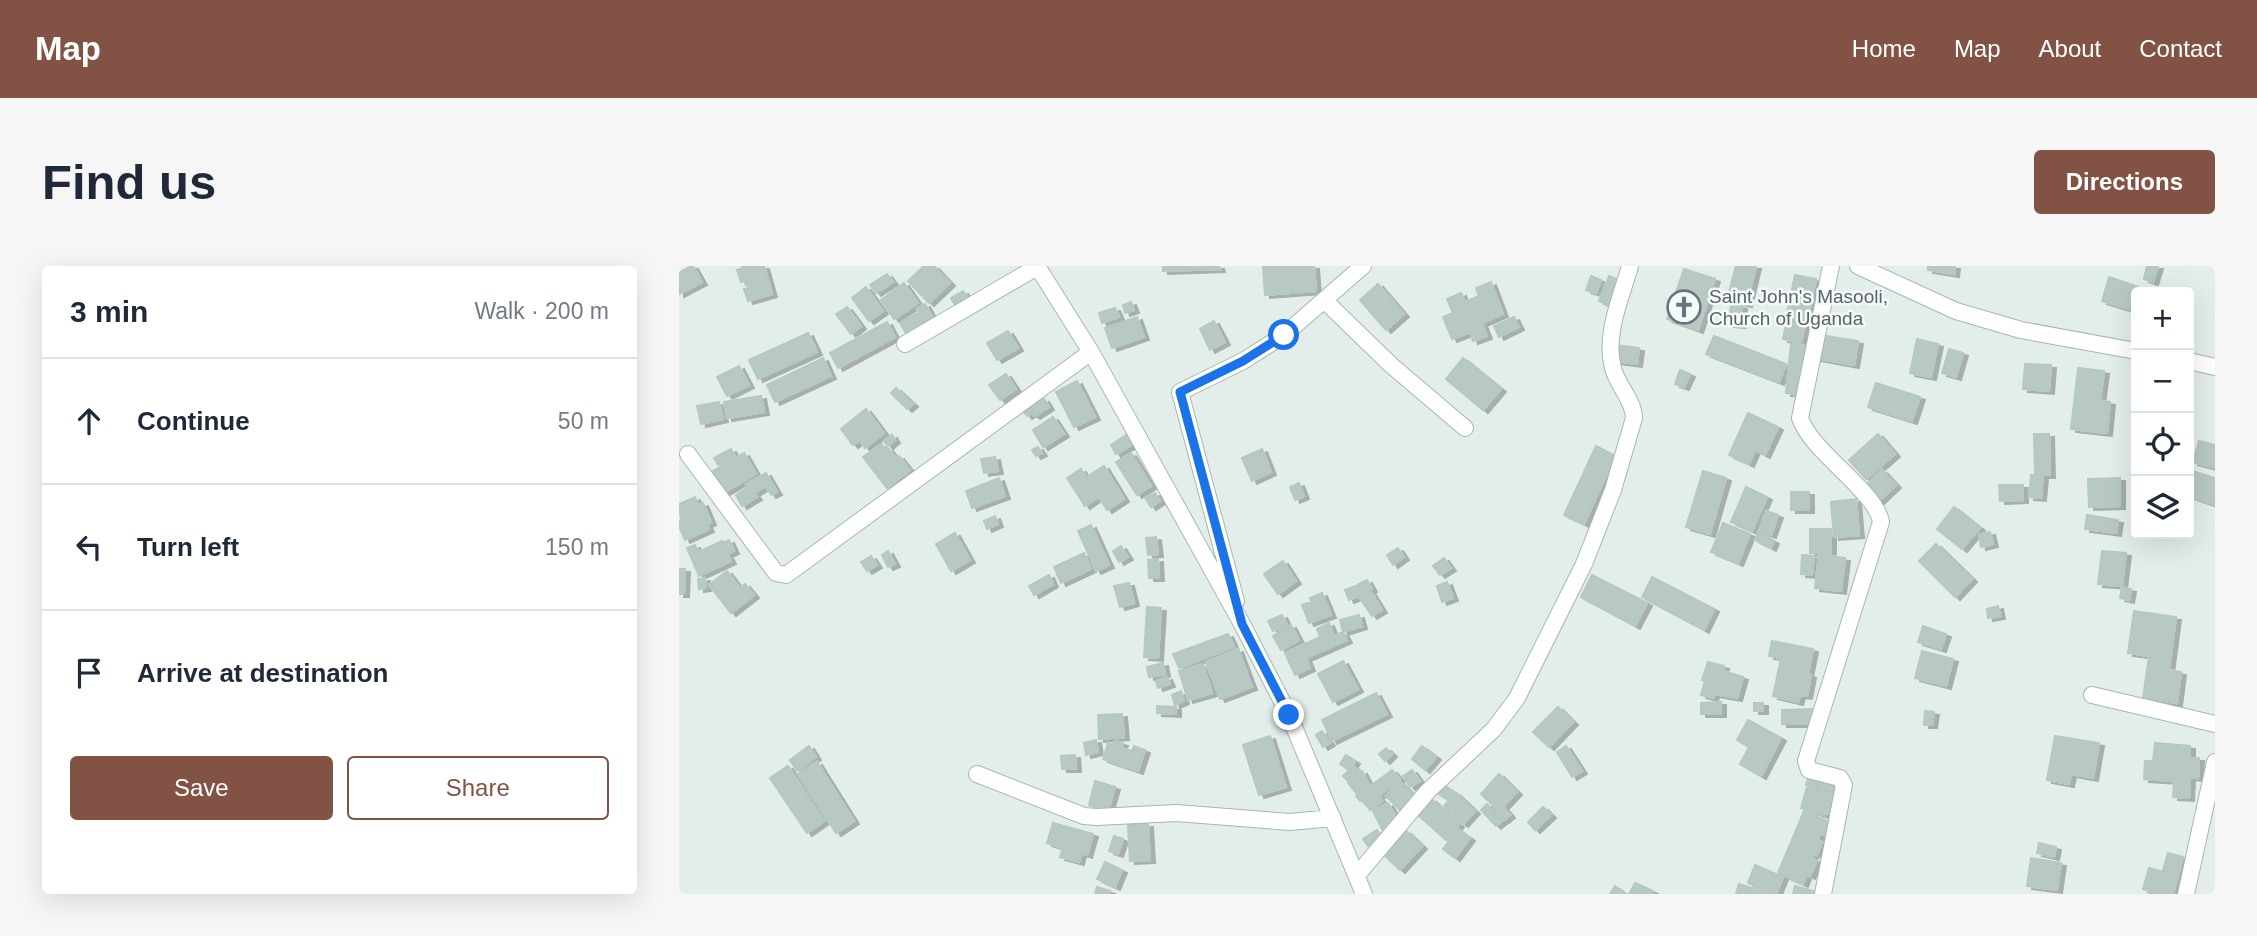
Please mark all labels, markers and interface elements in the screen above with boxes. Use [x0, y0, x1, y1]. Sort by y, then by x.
text: Map [35, 30, 101, 67]
text: Home [1852, 35, 1916, 62]
text: Map [1954, 35, 2001, 62]
text: About [2039, 35, 2101, 62]
text: Contact [2139, 35, 2222, 62]
button: Directions [2034, 150, 2215, 214]
text: Find us [42, 155, 216, 209]
place label: Saint John's Masooli, Church of Uganda [1709, 286, 1888, 329]
map controls [2131, 287, 2194, 539]
button: + [2131, 287, 2194, 350]
church icon: Saint John's Masooli, Church of Uganda [1665, 288, 1703, 326]
text: 3 min [70, 295, 148, 328]
text: Walk · 200 m [474, 298, 609, 324]
route start [1268, 319, 1299, 350]
button: − [2131, 350, 2194, 413]
icon: ahead [70, 402, 108, 440]
text: Continue [137, 406, 250, 436]
text: 50 m [558, 408, 609, 434]
button: locate [2131, 413, 2194, 476]
button: layers [2131, 476, 2194, 539]
icon: left [70, 528, 108, 566]
text: Turn left [137, 532, 239, 562]
text: 150 m [545, 534, 609, 560]
icon: arrive [70, 654, 108, 692]
text: Arrive at destination [137, 658, 388, 688]
route end [1273, 699, 1304, 730]
button: Save [70, 756, 333, 820]
button: Share [347, 756, 609, 820]

